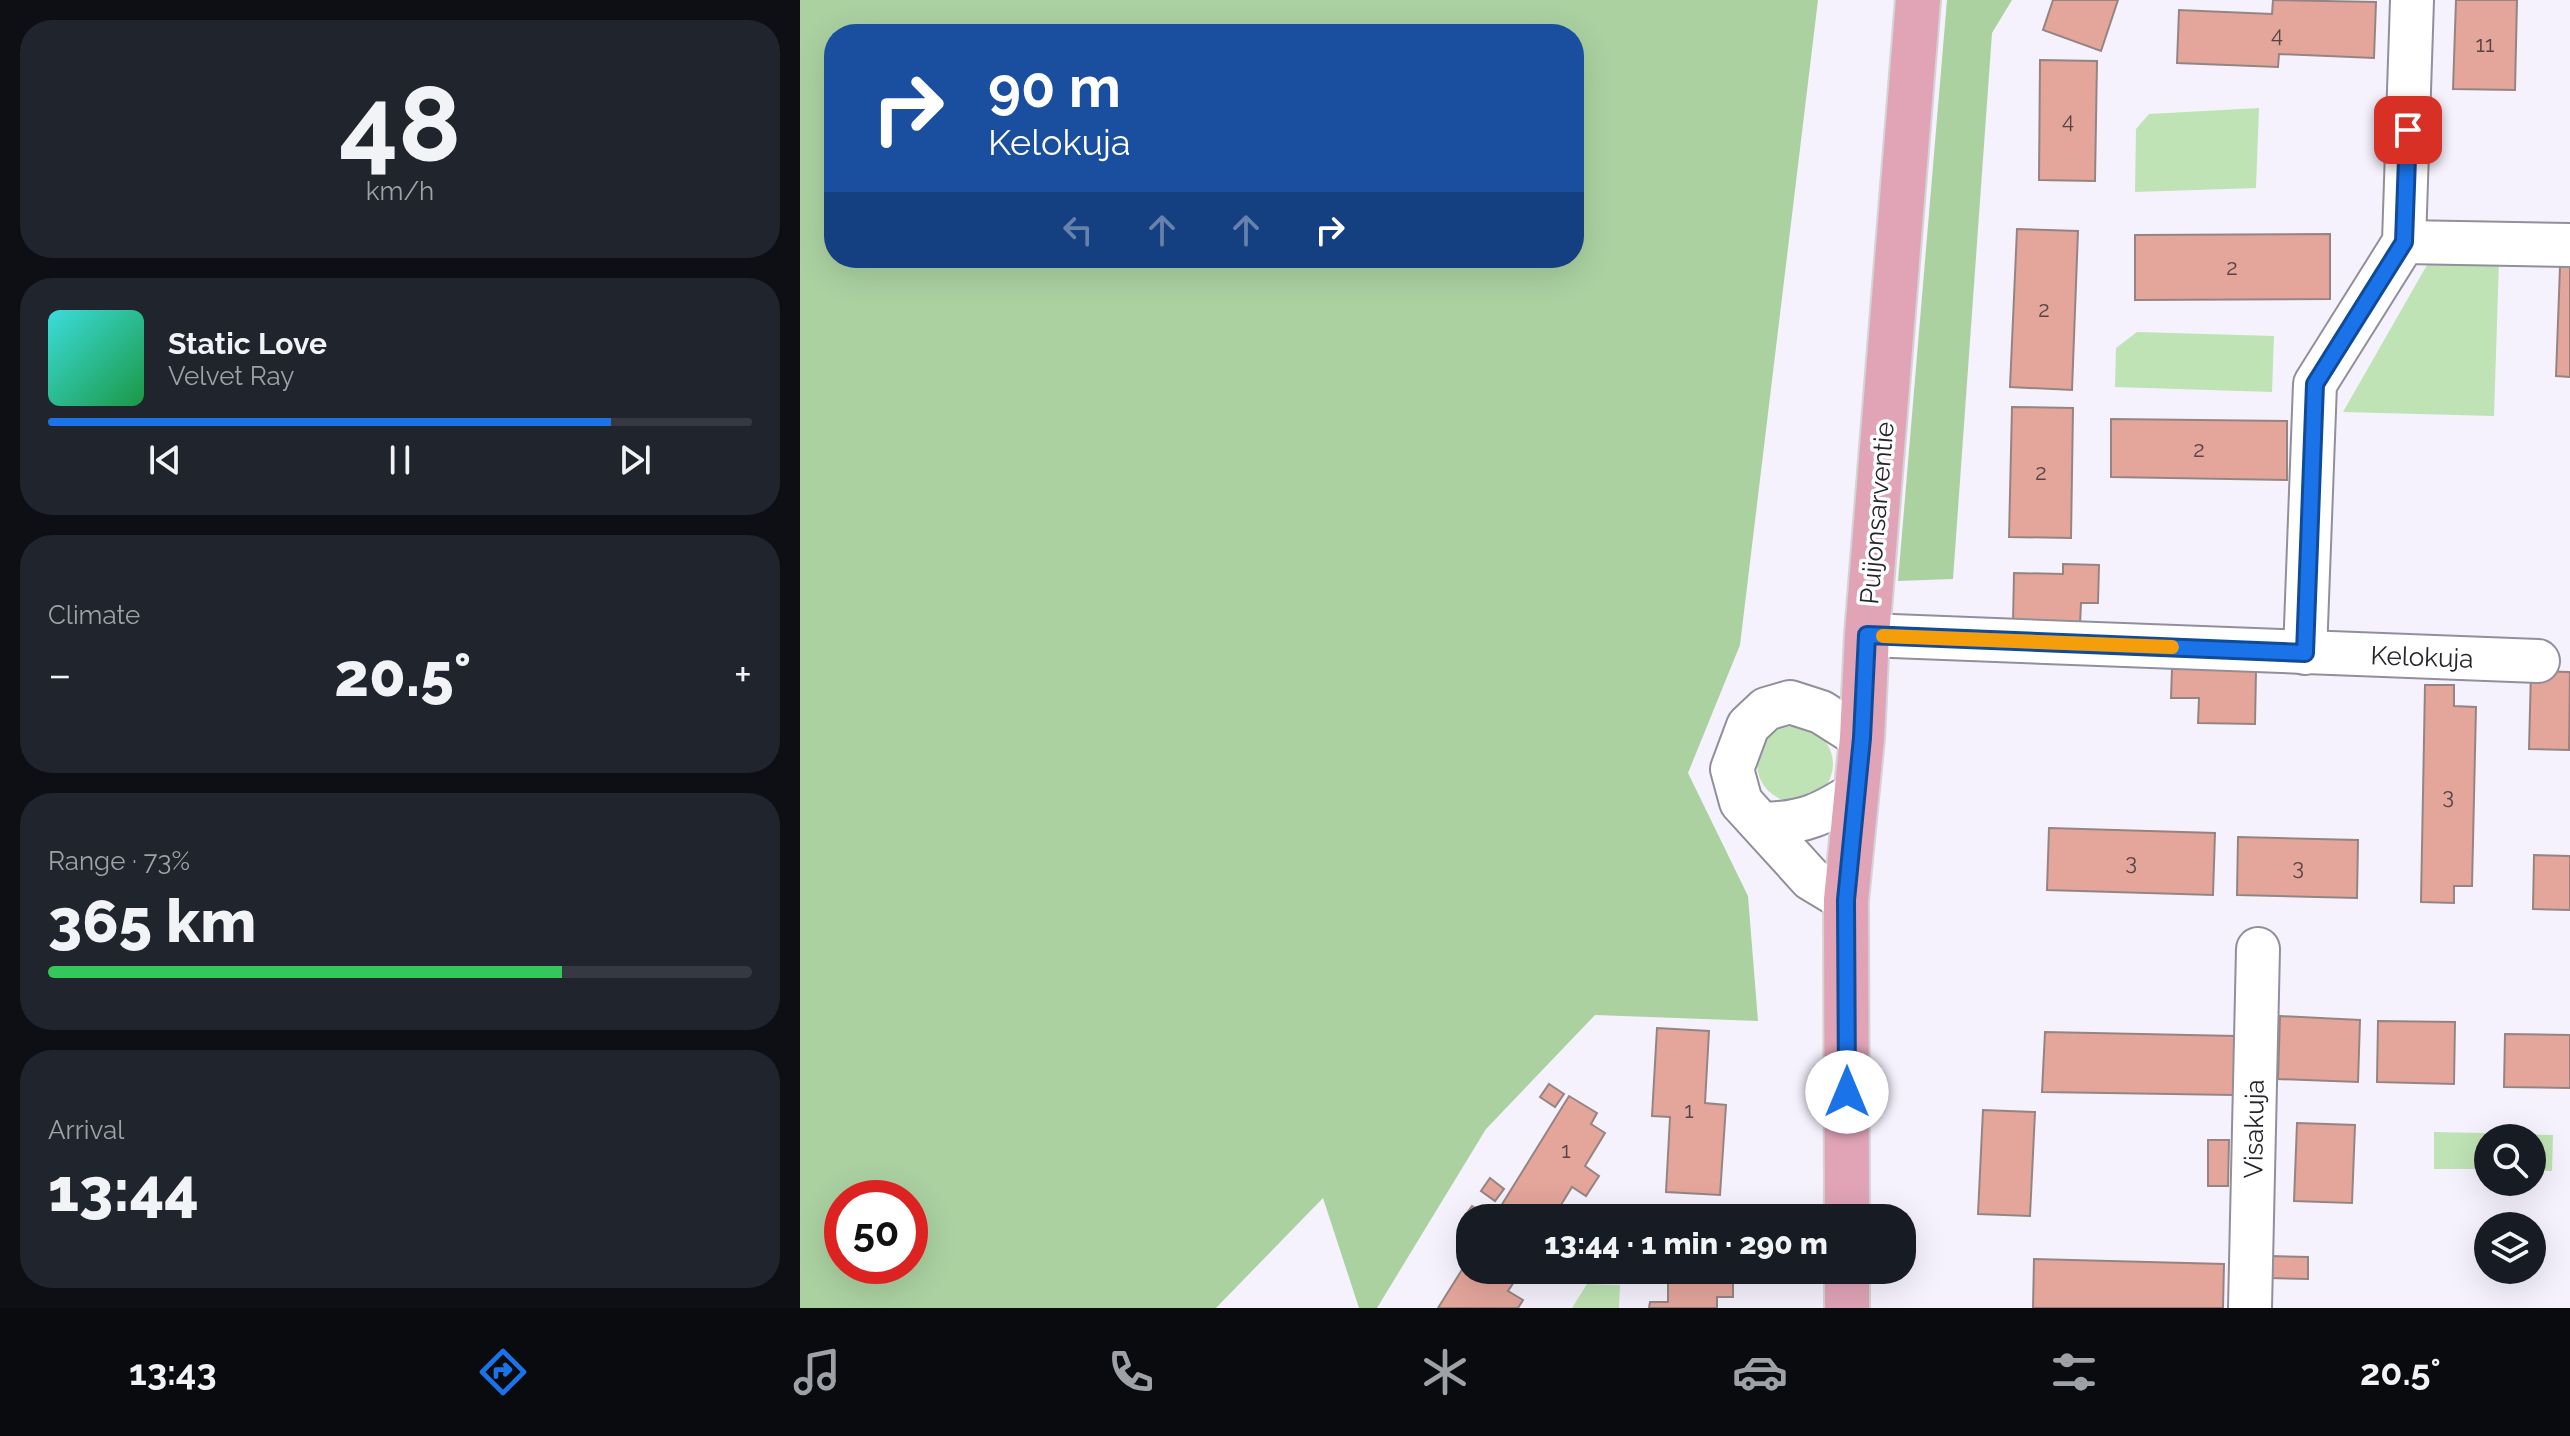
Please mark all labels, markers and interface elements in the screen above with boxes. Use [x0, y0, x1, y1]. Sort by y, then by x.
house number: 4 [2271, 21, 2283, 47]
house number: 11 [2476, 31, 2494, 57]
text: 90 m [988, 54, 1121, 120]
icon: right [856, 56, 960, 160]
text: 48 [339, 63, 461, 185]
pin [2374, 96, 2442, 164]
house number: 4 [2062, 107, 2074, 133]
icon: arrive [2386, 108, 2430, 152]
text: Kelokuja [988, 121, 1131, 163]
text: km/h [366, 176, 434, 206]
icon: left [1056, 208, 1100, 252]
icon: ahead [1140, 208, 1184, 252]
icon: ahead [1224, 208, 1268, 252]
icon: right [1308, 208, 1352, 252]
house number: 2 [2226, 254, 2238, 280]
house number: 2 [2038, 296, 2050, 322]
text: Static Love [168, 326, 327, 361]
text: Velvet Ray [168, 361, 294, 391]
street label: Puijonsarventie [1854, 421, 1900, 605]
house number: 2 [2193, 436, 2205, 462]
icon: previous [143, 438, 187, 482]
icon: pause [378, 438, 422, 482]
icon: next [613, 438, 657, 482]
house number: 2 [2035, 459, 2047, 485]
text: Climate [48, 600, 140, 630]
text: 20.5° [334, 640, 471, 710]
street label: Kelokuja [2370, 640, 2474, 674]
text: − [48, 649, 72, 700]
text: + [734, 649, 752, 700]
house number: 3 [2442, 783, 2454, 809]
text: Range · 73% [48, 846, 190, 876]
house number: 3 [2125, 849, 2137, 875]
house number: 3 [2292, 854, 2304, 880]
text: 365 km [48, 886, 256, 956]
position arrow [1805, 1050, 1889, 1134]
street label: Visakuja [2238, 1079, 2270, 1179]
house number: 1 [1684, 1097, 1694, 1123]
text: Arrival [48, 1115, 124, 1145]
map controls [2474, 1124, 2546, 1284]
button: search [2474, 1124, 2546, 1196]
house number: 1 [1561, 1137, 1571, 1163]
text: 13:44 [48, 1155, 199, 1225]
speed limit sign: 50 [824, 1180, 928, 1284]
button: layers [2474, 1212, 2546, 1284]
text: 13:44 · 1 min · 290 m [1544, 1226, 1828, 1261]
icon: directions [475, 1344, 531, 1400]
icon: music [789, 1344, 845, 1400]
icon: phone [1103, 1344, 1159, 1400]
icon: climate [1417, 1344, 1473, 1400]
icon: car [1732, 1344, 1788, 1400]
icon: filters [2046, 1344, 2102, 1400]
text: 13:43 [129, 1351, 217, 1393]
text: 20.5° [2360, 1351, 2441, 1393]

